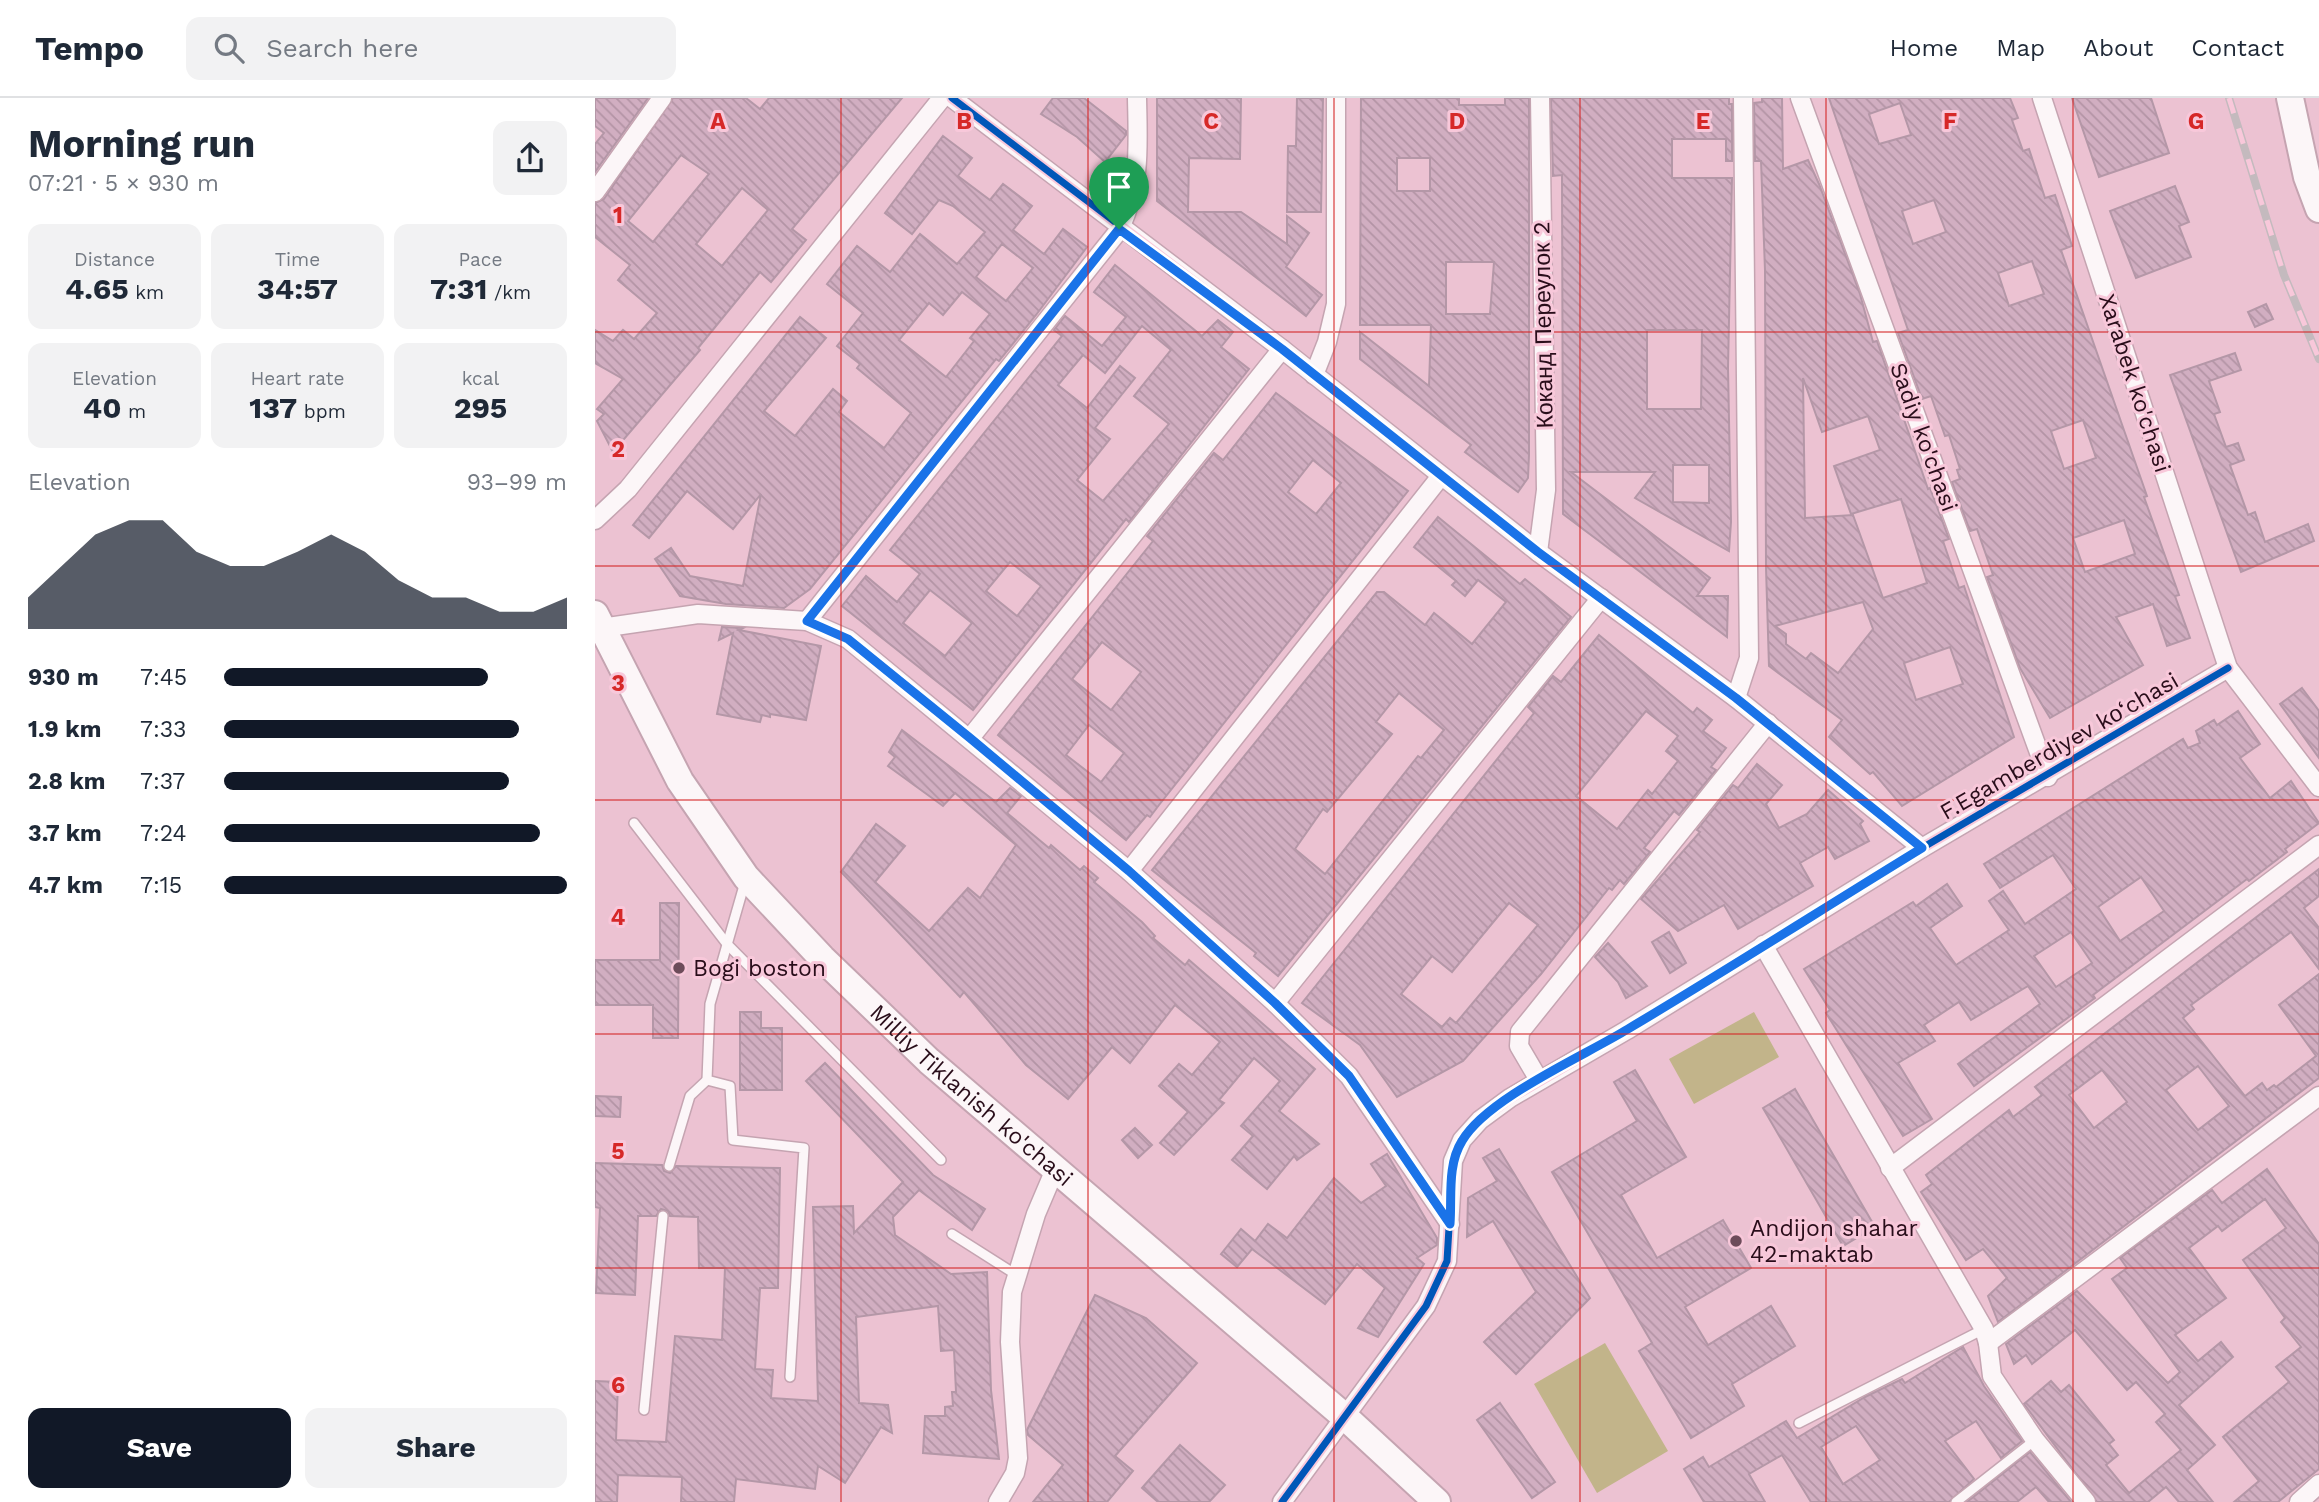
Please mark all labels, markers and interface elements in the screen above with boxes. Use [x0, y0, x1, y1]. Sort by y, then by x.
search box [186, 17, 676, 80]
text: Tempo [35, 29, 144, 68]
icon: search [210, 29, 248, 67]
text: Search here [266, 33, 419, 63]
text: Home [1890, 34, 1958, 62]
text: Map [1996, 34, 2045, 62]
text: About [2083, 34, 2153, 62]
text: Contact [2191, 34, 2284, 62]
text: A [710, 108, 726, 135]
text: B [956, 108, 972, 135]
text: C [1203, 108, 1219, 135]
text: D [1449, 108, 1465, 135]
text: E [1696, 108, 1710, 135]
text: F [1943, 108, 1957, 135]
text: G [2188, 108, 2204, 135]
button: share [493, 121, 567, 195]
text: Morning run [28, 122, 255, 166]
pin [1089, 157, 1149, 229]
icon: arrive [1100, 168, 1138, 206]
text: 07:21 · 5 × 930 m [28, 170, 219, 197]
text: 1 [613, 202, 623, 229]
street label: Коканд Πереулок 2 [1528, 221, 1559, 429]
text: Distance [74, 248, 155, 271]
text: Time [275, 248, 320, 271]
text: Pace [459, 248, 502, 271]
text: 4.65 [65, 271, 129, 306]
text: 34:57 [257, 271, 338, 306]
text: 7:31 [430, 271, 487, 306]
text: km [129, 281, 164, 304]
text: /km [487, 281, 531, 304]
street label: Xarabek ko'chasi [2093, 290, 2176, 476]
street label: Sadiy ko'chasi [1884, 359, 1963, 515]
text: Elevation [72, 367, 157, 390]
text: Heart rate [251, 367, 344, 390]
text: kcal [462, 367, 499, 390]
text: 40 [83, 390, 122, 425]
text: 137 [249, 390, 297, 425]
text: 295 [454, 390, 507, 425]
text: m [122, 400, 146, 423]
text: bpm [297, 400, 346, 423]
text: 2 [611, 436, 625, 463]
text: Elevation [28, 469, 131, 496]
text: 93–99 m [467, 469, 567, 496]
text: 930 m [28, 664, 99, 691]
text: 7:45 [140, 664, 187, 691]
street label: F.Egamberdiyev kо‘chasi [1935, 667, 2183, 826]
text: 3 [611, 670, 625, 697]
text: 1.9 km [28, 716, 101, 743]
text: 7:33 [140, 716, 187, 743]
text: 2.8 km [28, 768, 105, 795]
text: 7:37 [140, 768, 185, 795]
text: 3.7 km [28, 820, 102, 847]
text: 7:24 [140, 820, 186, 847]
text: 4.7 km [28, 872, 103, 899]
text: 7:15 [140, 872, 182, 899]
text: 4 [611, 904, 626, 931]
place label: Bogi boston [693, 955, 826, 982]
marker: Bogi boston [671, 960, 687, 976]
street label: Milliy Tiklanish ko'chasi [864, 999, 1078, 1192]
text: 5 [611, 1138, 625, 1165]
place label: Andijon shahar 42-maktab [1750, 1215, 1918, 1268]
marker: Andijon shahar 42-maktab [1728, 1233, 1744, 1249]
text: 6 [611, 1372, 625, 1399]
button: Save [28, 1408, 291, 1488]
button: Share [305, 1408, 567, 1488]

